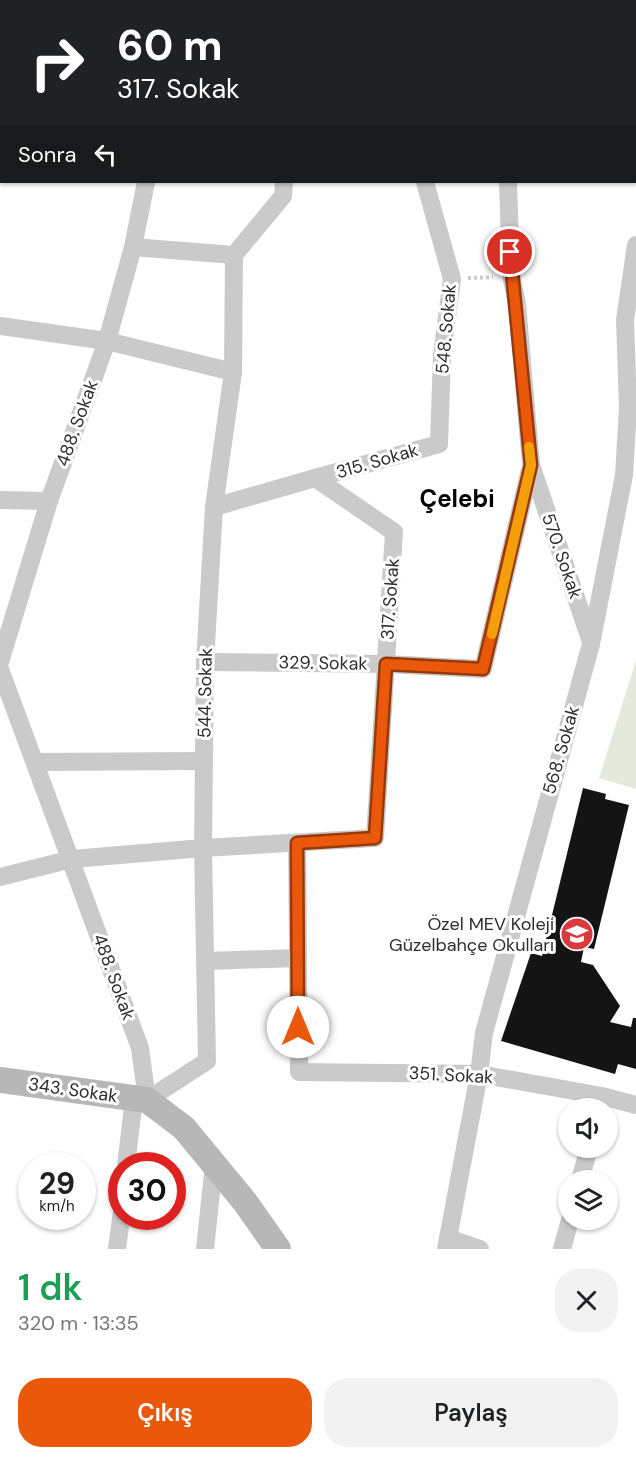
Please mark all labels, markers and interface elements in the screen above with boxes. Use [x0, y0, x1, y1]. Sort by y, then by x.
text: 60 m [117, 18, 223, 73]
icon: right [18, 24, 96, 102]
text: 317. Sokak [117, 71, 240, 106]
icon: left [89, 138, 122, 171]
text: Sonra [18, 140, 77, 169]
pin [484, 226, 535, 277]
icon: arrive [493, 235, 526, 268]
street label: 548. Sokak [430, 283, 462, 375]
street label: 488. Sokak [50, 377, 104, 469]
street label: 315. Sokak [333, 438, 421, 484]
district label: Çelebi [419, 483, 495, 514]
street label: 570. Sokak [536, 510, 588, 602]
street label: 317. Sokak [375, 557, 405, 641]
street label: 544. Sokak [192, 648, 218, 738]
street label: 329. Sokak [278, 650, 368, 676]
street label: 568. Sokak [537, 703, 585, 797]
place label: Özel MEV Koleji Güzelbahçe Okulları [389, 912, 554, 957]
school or university icon: Özel MEV Koleji Güzelbahçe Okulları [559, 916, 595, 952]
street label: 488. Sokak [87, 931, 141, 1023]
position arrow [266, 995, 330, 1059]
street label: 351. Sokak [408, 1061, 494, 1089]
street label: 343. Sokak [27, 1072, 119, 1108]
map controls [558, 1098, 618, 1230]
button: sound [558, 1098, 618, 1158]
speed limit sign: 30 [108, 1152, 186, 1230]
text: 29 [39, 1164, 75, 1203]
button: layers [558, 1170, 618, 1230]
text: km/h [39, 1196, 75, 1216]
text: 1 dk [18, 1264, 83, 1311]
button: close [555, 1269, 618, 1332]
text: 320 m · 13:35 [18, 1310, 139, 1336]
button: Çıkış [18, 1378, 312, 1447]
button: Paylaş [324, 1378, 618, 1447]

